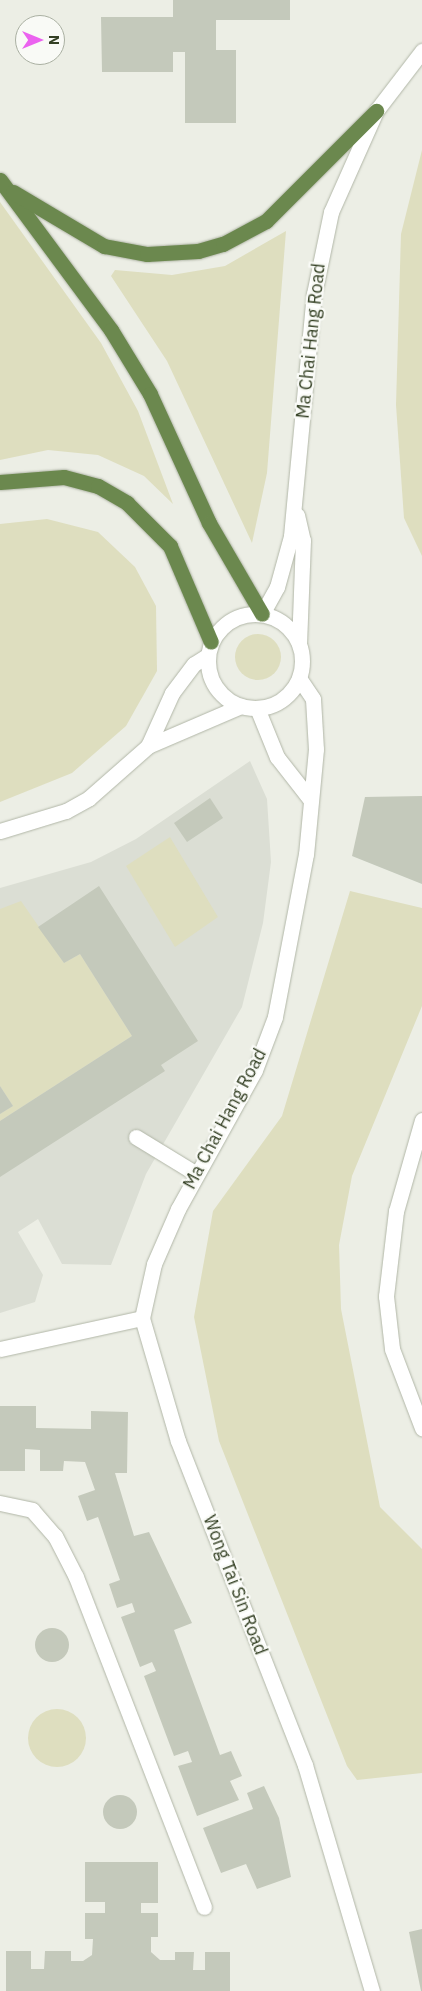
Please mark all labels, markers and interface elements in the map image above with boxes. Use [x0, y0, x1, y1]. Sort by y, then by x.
north arrow [15, 15, 65, 65]
text: N [45, 35, 63, 45]
street label: Ma Chai Hang Road [292, 262, 330, 420]
street label: Ma Chai Hang Road [179, 1045, 271, 1193]
street label: Wong Tai Sin Road [198, 1512, 272, 1658]

